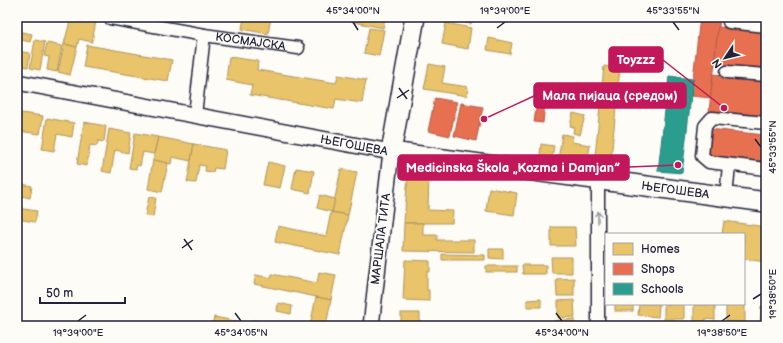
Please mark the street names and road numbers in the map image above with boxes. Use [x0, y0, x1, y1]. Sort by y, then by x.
street label: КОСМАЈСКА [215, 29, 287, 54]
street label: ЊЕГОШЕВА [319, 131, 390, 159]
street label: ЊЕГОШЕВА [641, 178, 711, 202]
street label: МАРШАЛА ТИТА [368, 192, 394, 286]

